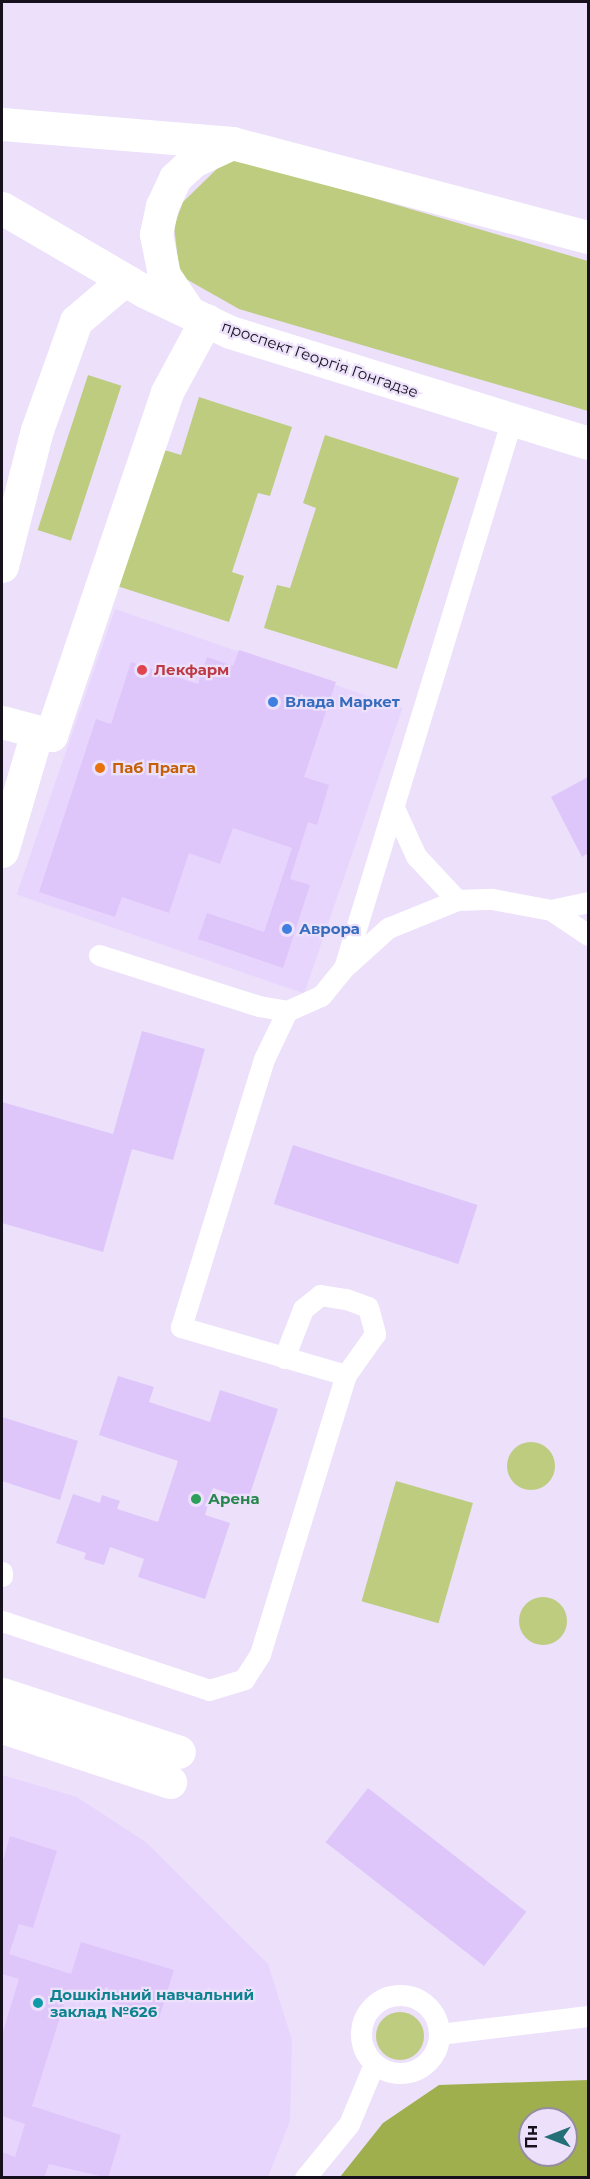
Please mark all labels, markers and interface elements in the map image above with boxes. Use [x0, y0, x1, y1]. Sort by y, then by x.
street label: проспект Георгія Гонгадзе [219, 317, 421, 401]
place label: Лекфарм [154, 661, 229, 679]
marker: Лекфарм [135, 663, 149, 677]
place label: Влада Маркет [285, 693, 400, 711]
marker: Влада Маркет [266, 695, 280, 709]
place label: Паб Прага [112, 759, 196, 777]
marker: Паб Прага [93, 761, 107, 775]
place label: Аврора [299, 920, 360, 938]
marker: Аврора [280, 922, 294, 936]
place label: Арена [208, 1490, 260, 1508]
marker: Арена [189, 1492, 203, 1506]
place label: Дошкільний навчальний заклад №626 [50, 1985, 254, 2020]
marker: Дошкільний навчальний заклад №626 [31, 1996, 45, 2010]
north arrow [518, 2107, 578, 2167]
text: Пн [522, 2125, 541, 2149]

